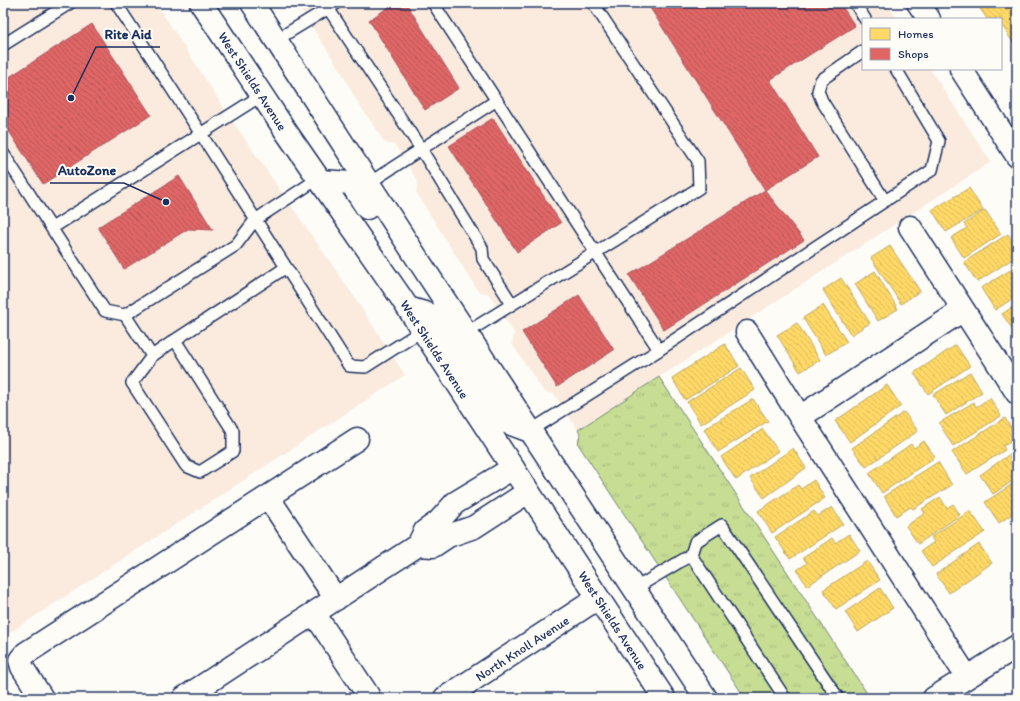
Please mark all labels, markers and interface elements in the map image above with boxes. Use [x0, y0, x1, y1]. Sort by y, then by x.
legend [862, 18, 1002, 70]
callout: Rite Aid [96, 21, 160, 47]
text: Rite Aid [104, 26, 152, 43]
text: Homes [898, 27, 934, 41]
street label: West Shields Avenue [215, 29, 290, 133]
text: Shops [898, 47, 929, 61]
callout: AutoZone [50, 157, 124, 183]
text: AutoZone [57, 162, 116, 179]
street label: West Shields Avenue [397, 297, 472, 401]
street label: West Shields Avenue [575, 568, 650, 672]
street label: North Knoll Avenue [473, 613, 572, 684]

